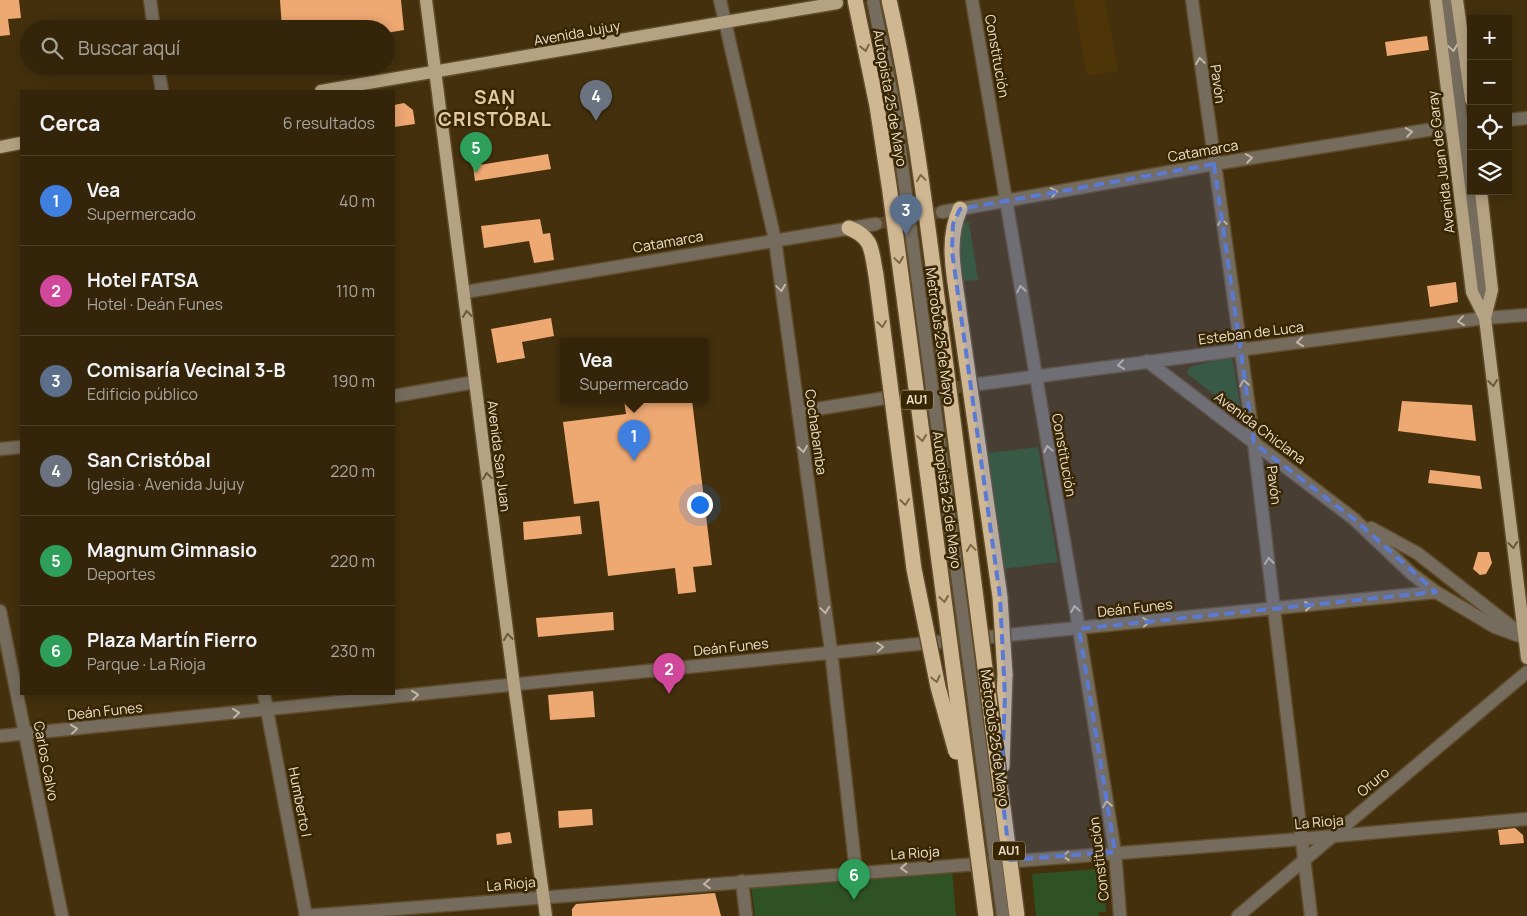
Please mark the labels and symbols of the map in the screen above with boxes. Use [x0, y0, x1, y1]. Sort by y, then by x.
street label: Constitución [981, 13, 1014, 99]
street label: Avenida Jujuy [532, 15, 622, 49]
street label: Autopista 25 de Mayo [869, 28, 912, 168]
one-way arrow [859, 43, 870, 52]
one-way arrow [1447, 45, 1458, 53]
one-way arrow [1195, 56, 1206, 64]
street label: Pavón [1206, 63, 1231, 105]
pin: 4 [580, 80, 612, 121]
district label: SAN CRISTÓBAL [438, 84, 552, 132]
street label: Avenida Juan de Garay [1422, 89, 1459, 235]
one-way arrow [1406, 127, 1414, 138]
pin: 5 [460, 132, 492, 173]
street label: Catamarca [1166, 135, 1240, 166]
one-way arrow [1245, 153, 1253, 164]
one-way arrow [916, 174, 927, 182]
one-way arrow [1050, 187, 1059, 197]
pin: 3 [890, 194, 922, 235]
one-way arrow [1217, 217, 1228, 225]
street label: Catamarca [631, 226, 705, 257]
one-way arrow [893, 256, 903, 264]
street label: Metrobús 25 de Mayo [921, 266, 960, 406]
one-way arrow [775, 284, 786, 292]
one-way arrow [1017, 285, 1027, 293]
one-way arrow [462, 310, 473, 318]
one-way arrow [1457, 315, 1465, 326]
street label: Esteban de Luca [1197, 317, 1305, 348]
one-way arrow [876, 320, 887, 328]
one-way arrow [1296, 336, 1304, 347]
one-way arrow [1117, 359, 1125, 370]
one-way arrow [1240, 378, 1250, 387]
one-way arrow [1487, 380, 1498, 388]
street label: Avenida Chiclana [1211, 387, 1310, 468]
street label: Cochabamba [801, 388, 832, 476]
road number: AU1 [901, 390, 933, 410]
street label: Avenida San Juan [483, 399, 516, 513]
street label: Constitución [1048, 412, 1081, 498]
pin: 1 [618, 420, 650, 461]
street label: Autopista 25 de Mayo [928, 430, 967, 570]
one-way arrow [917, 434, 927, 443]
one-way arrow [797, 445, 808, 453]
one-way arrow [1044, 445, 1054, 454]
street label: Pavón [1263, 464, 1286, 505]
one-way arrow [482, 471, 493, 479]
your location [687, 492, 713, 518]
one-way arrow [899, 499, 910, 507]
one-way arrow [1507, 541, 1518, 549]
one-way arrow [966, 543, 977, 551]
one-way arrow [1264, 557, 1275, 565]
street label: Deán Funes [1096, 594, 1173, 621]
one-way arrow [938, 596, 949, 604]
one-way arrow [1304, 601, 1312, 612]
one-way arrow [1071, 605, 1081, 614]
one-way arrow [820, 606, 830, 614]
one-way arrow [1142, 617, 1150, 628]
one-way arrow [503, 632, 514, 640]
street label: Deán Funes [692, 633, 769, 660]
one-way arrow [876, 642, 884, 653]
pin: 2 [653, 653, 685, 694]
street label: Metrobús 25 de Mayo [976, 668, 1015, 808]
one-way arrow [930, 675, 941, 684]
one-way arrow [411, 690, 419, 701]
street label: Deán Funes [66, 697, 143, 724]
one-way arrow [232, 708, 240, 719]
street label: Carlos Calvo [29, 720, 64, 802]
one-way arrow [71, 724, 79, 735]
street label: Oruro [1353, 763, 1393, 801]
street label: Humberto I [284, 765, 317, 839]
one-way arrow [1102, 800, 1113, 808]
street label: La Rioja [1294, 810, 1344, 833]
street label: Constitución [1084, 816, 1113, 902]
street label: La Rioja [890, 841, 940, 864]
road number: AU1 [993, 841, 1025, 860]
one-way arrow [1062, 850, 1070, 861]
pin: 6 [838, 859, 870, 900]
one-way arrow [900, 863, 908, 874]
street label: La Rioja [486, 872, 536, 895]
one-way arrow [703, 878, 711, 889]

